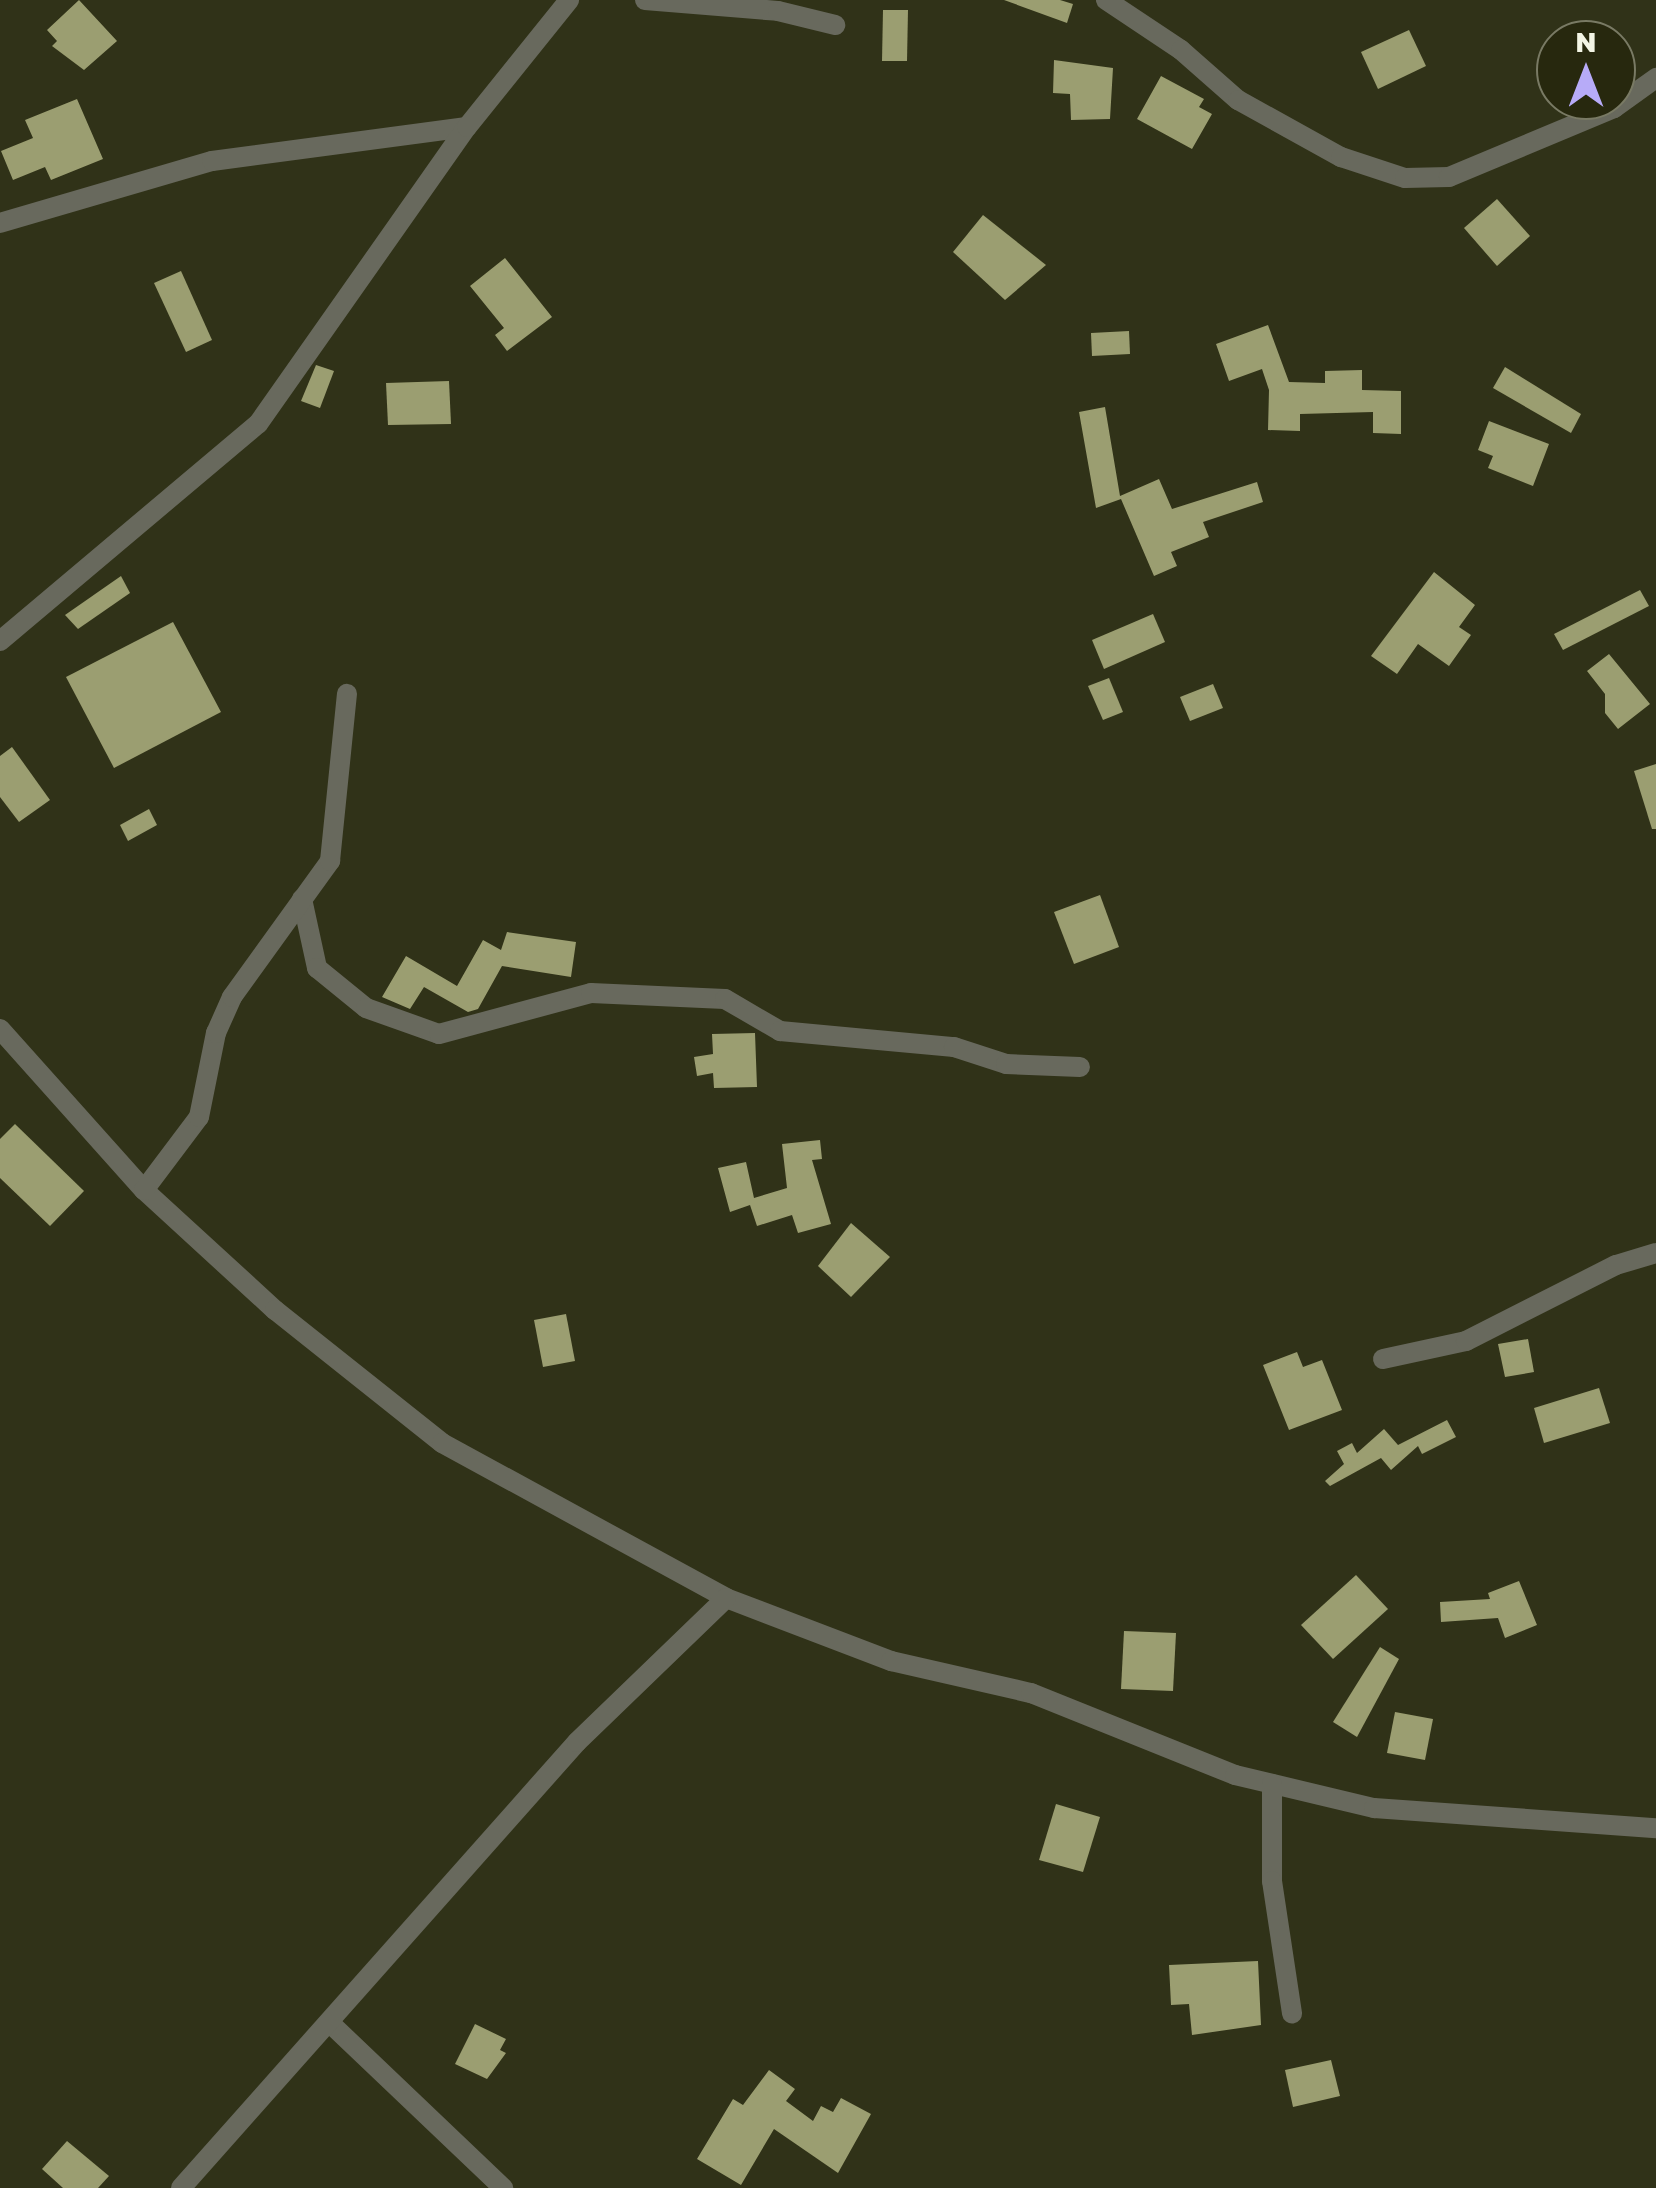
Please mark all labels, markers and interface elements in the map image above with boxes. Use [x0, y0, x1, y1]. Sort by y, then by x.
north arrow [1536, 20, 1636, 120]
text: N [1575, 25, 1597, 58]

